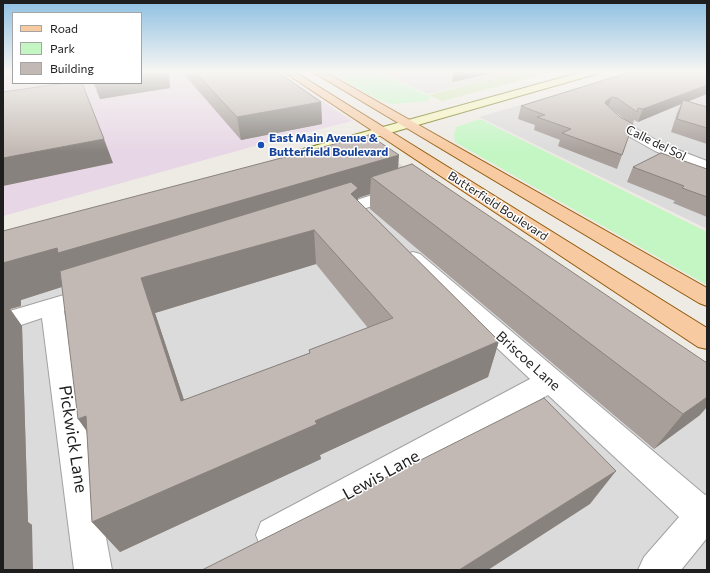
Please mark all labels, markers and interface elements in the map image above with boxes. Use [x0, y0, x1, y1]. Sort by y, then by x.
legend [12, 12, 142, 84]
text: Road [50, 21, 78, 35]
text: Park [50, 41, 75, 55]
text: Building [50, 61, 94, 75]
street label: Calle del Sol [624, 122, 688, 164]
place label: East Main Avenue & Butterfield Boulevard [269, 131, 388, 159]
marker: East Main Avenue & Butterfield Boulevard [256, 140, 266, 150]
street label: Butterfield Boulevard [445, 168, 551, 244]
street label: Briscoe Lane [492, 328, 564, 394]
street label: Pickwick Lane [54, 384, 92, 494]
street label: Lewis Lane [339, 446, 423, 504]

